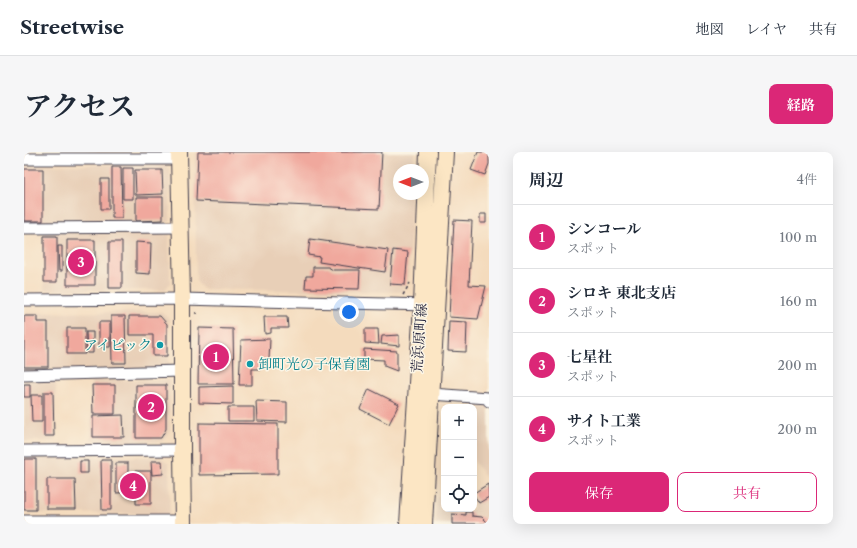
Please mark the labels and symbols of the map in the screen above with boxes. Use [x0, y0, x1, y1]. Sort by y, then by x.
north arrow [393, 164, 429, 200]
pin: 3 [68, 247, 94, 277]
your location [339, 302, 359, 322]
street label: 荒浜原町線 [408, 302, 430, 374]
place label: アイビック [84, 336, 152, 354]
marker: アイビック [155, 340, 165, 350]
pin: 1 [203, 342, 229, 372]
place label: 卸町光の子保育園 [258, 355, 370, 373]
marker: 卸町光の子保育園 [245, 359, 255, 369]
pin: 2 [138, 392, 164, 422]
pin: 4 [120, 471, 146, 501]

